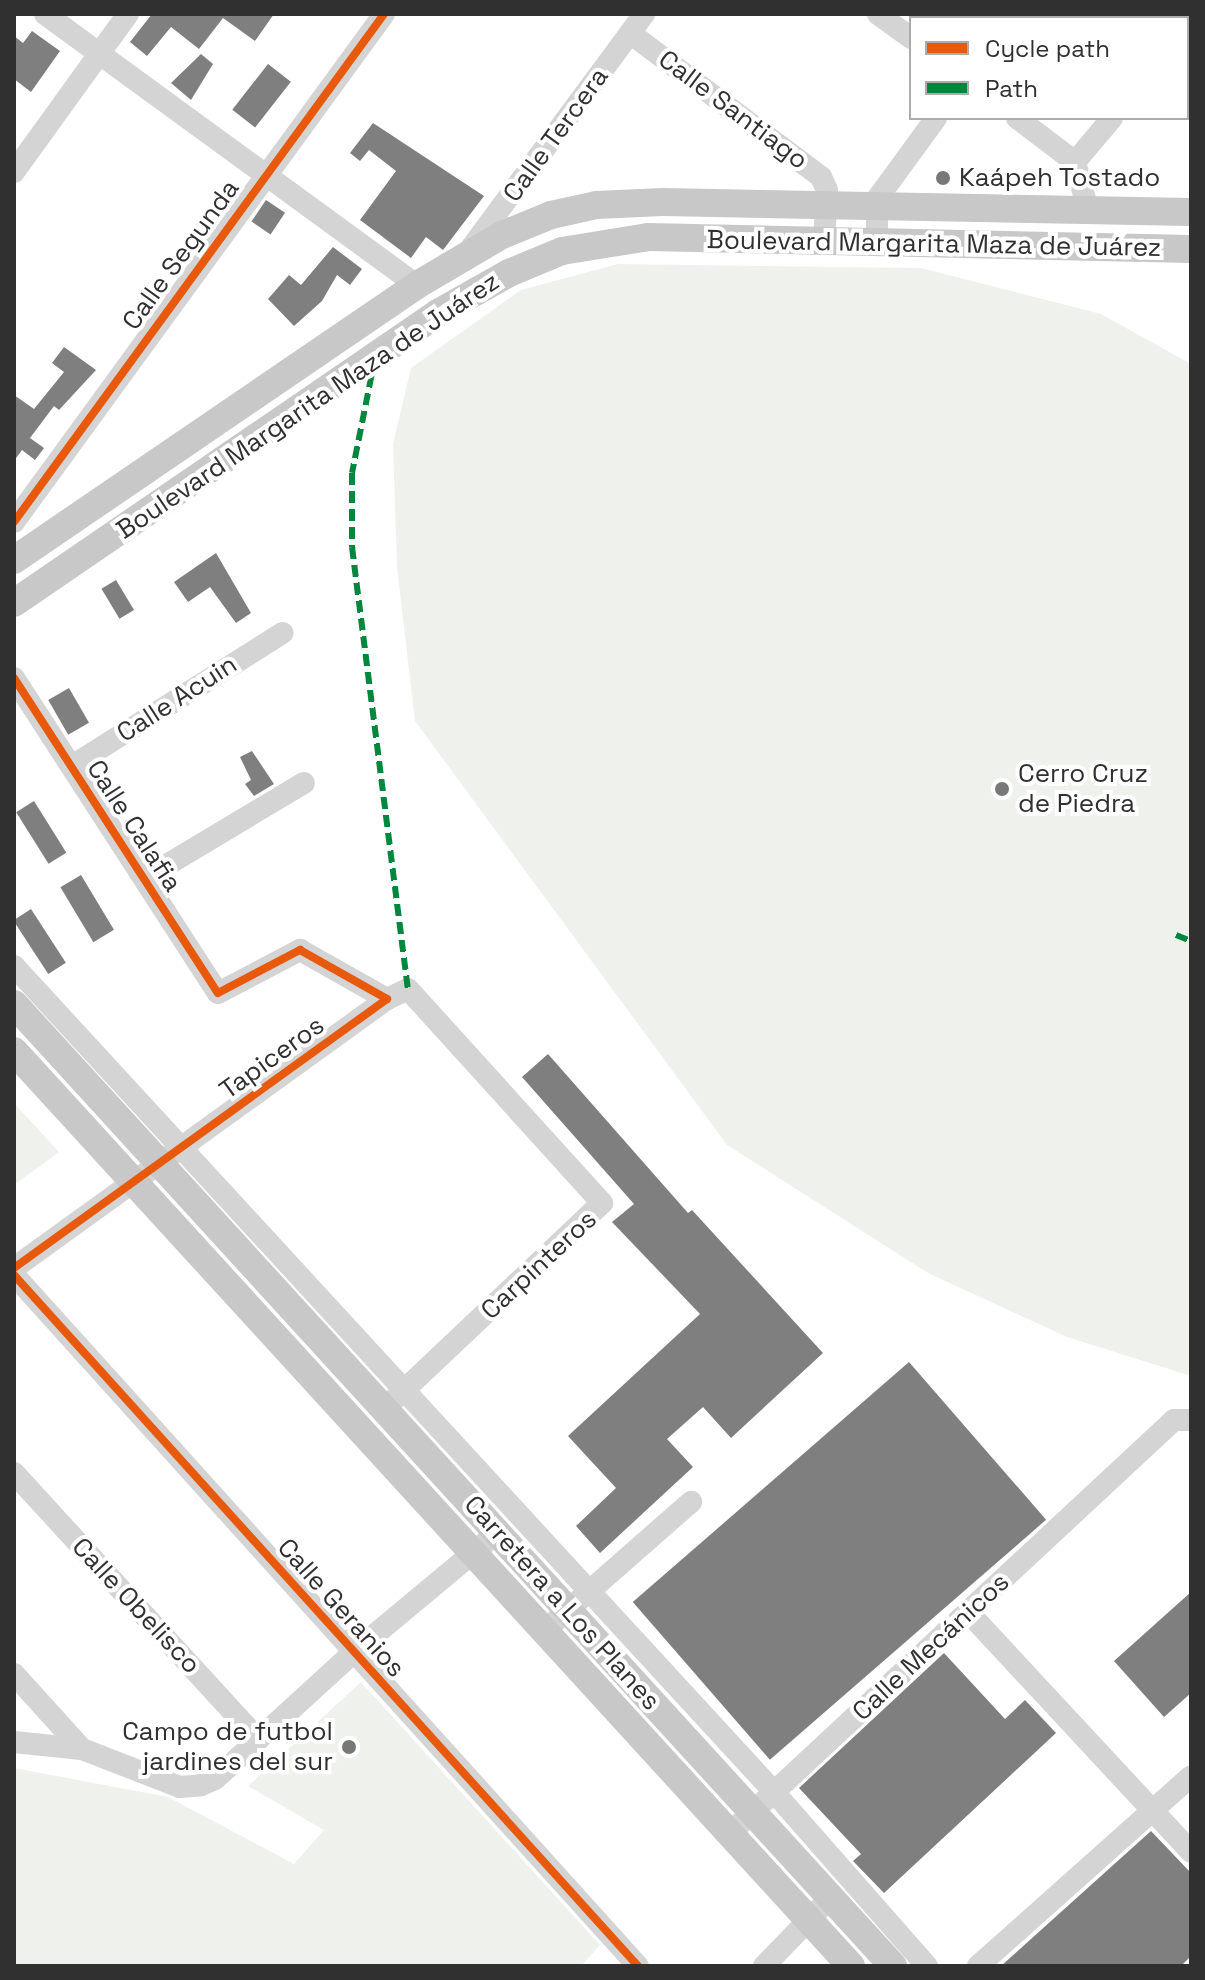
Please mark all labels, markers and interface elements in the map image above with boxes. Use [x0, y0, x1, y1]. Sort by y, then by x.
legend [909, 16, 1189, 120]
text: Cycle path [985, 33, 1110, 64]
street label: Calle Santiago [652, 44, 814, 176]
street label: Calle Tercera [497, 61, 615, 209]
text: Path [985, 73, 1038, 104]
place label: Kaápeh Tostado [959, 162, 1161, 194]
marker: Kaápeh Tostado [934, 169, 952, 187]
street label: Calle Segunda [116, 174, 246, 336]
street label: Boulevard Margarita Maza de Juárez [706, 224, 1162, 264]
street label: Boulevard Margarita Maza de Juárez [111, 266, 505, 546]
street label: Calle Acuin [111, 649, 243, 749]
street label: Calle Calafia [80, 754, 188, 898]
place label: Cerro Cruz de Piedra [1018, 758, 1148, 820]
marker: Cerro Cruz de Piedra [993, 780, 1011, 798]
street label: Tapiceros [214, 1010, 330, 1106]
street label: Carpinteros [475, 1204, 603, 1326]
street label: Carretera a Los Planes [457, 1489, 667, 1717]
street label: Calle Obelisco [65, 1532, 207, 1680]
street label: Calle Geranios [271, 1532, 411, 1684]
street label: Calle Mecánicos [846, 1567, 1016, 1727]
place label: Campo de futbol jardines del sur [122, 1716, 333, 1778]
marker: Campo de futbol jardines del sur [340, 1738, 358, 1756]

